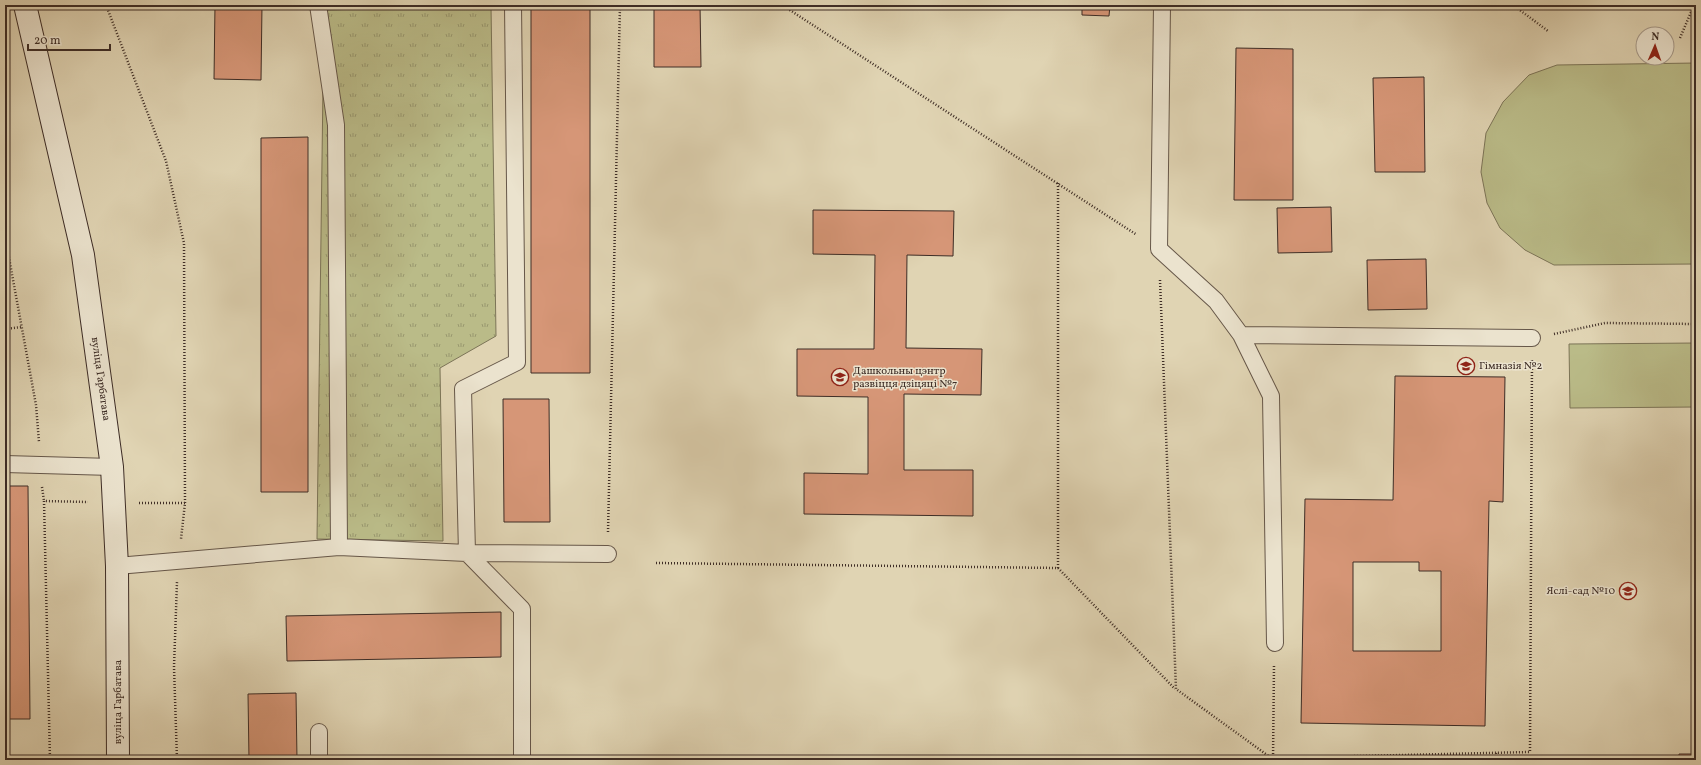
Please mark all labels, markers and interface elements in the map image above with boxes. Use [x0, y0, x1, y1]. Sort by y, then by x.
scale bar [28, 26, 110, 52]
north arrow [1635, 26, 1675, 66]
text: N [1651, 30, 1660, 45]
text: 20 m [34, 33, 61, 49]
street label: вуліца Гарбатава [87, 336, 113, 422]
school or university icon: Гімназія №2 [1456, 356, 1476, 376]
place label: Гімназія №2 [1479, 359, 1543, 374]
place label: Дашкольны цэнтр развіцця дзіцяці №7 [853, 364, 957, 392]
school or university icon: Дашкольны цэнтр развіцця дзіцяці №7 [830, 367, 850, 387]
school or university icon: Яслі-сад №10 [1618, 581, 1638, 601]
place label: Яслі-сад №10 [1547, 584, 1615, 599]
street label: вуліца Гарбатава [111, 659, 126, 744]

